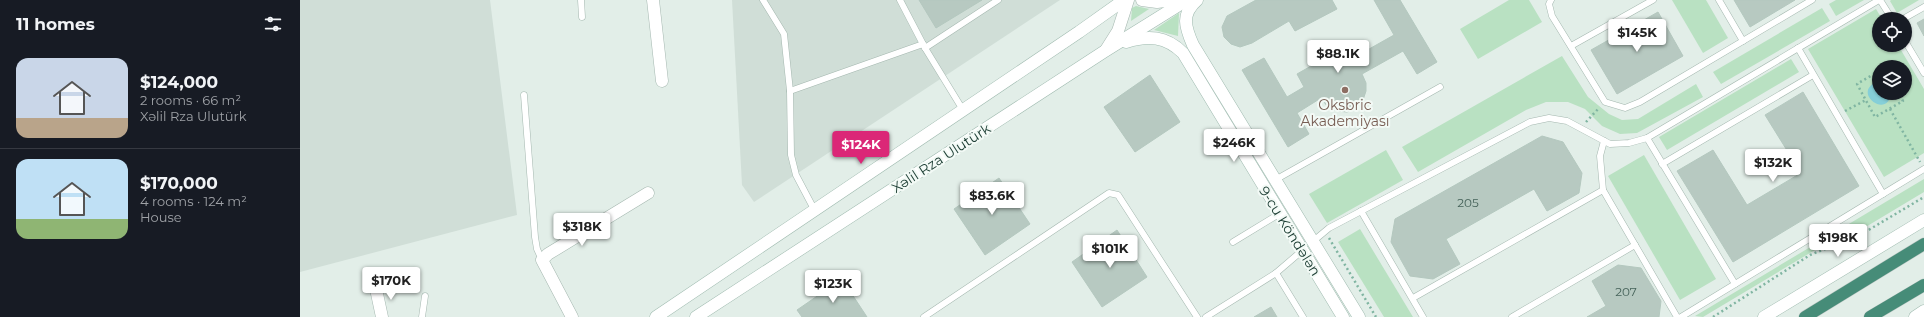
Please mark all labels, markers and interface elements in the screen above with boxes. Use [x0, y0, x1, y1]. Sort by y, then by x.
map controls [1872, 12, 1912, 100]
button: locate [1872, 12, 1912, 52]
icon: filters [262, 13, 284, 35]
text: 11 homes [16, 14, 95, 34]
pin: $145K [1609, 19, 1665, 53]
text: $145K [1617, 24, 1657, 40]
pin: $88.1K [1305, 40, 1371, 74]
text: $88.1K [1316, 45, 1360, 61]
button: layers [1872, 60, 1912, 100]
text: $124,000 [140, 72, 218, 92]
icon: home [48, 74, 96, 122]
marker: Oksbric Akademiyası [1340, 85, 1350, 95]
text: 2 rooms · 66 m² [140, 92, 241, 108]
place label: Oksbric Akademiyası [1300, 96, 1390, 130]
text: Xəlil Rza Ulutürk [140, 108, 246, 124]
street label: Xəlil Rza Ulutürk [888, 119, 994, 197]
pin: $246K [1206, 129, 1262, 163]
pin: $124K [833, 131, 889, 165]
text: $246K [1213, 134, 1255, 150]
text: $124K [841, 136, 881, 152]
pin: $132K [1745, 149, 1801, 183]
text: $132K [1754, 154, 1792, 170]
text: $170,000 [140, 173, 218, 193]
icon: home [48, 175, 96, 223]
pin: $83.6K [959, 182, 1025, 216]
street label: 9-cu Köndələn [1255, 183, 1325, 279]
text: $83.6K [969, 187, 1015, 203]
text: 4 rooms · 124 m² [140, 193, 247, 209]
house number: 205 [1457, 195, 1479, 210]
text: House [140, 209, 182, 225]
pin: $318K [554, 213, 610, 247]
text: $318K [562, 218, 602, 234]
pin: $198K [1810, 224, 1866, 258]
text: $198K [1818, 229, 1858, 245]
pin: $101K [1082, 235, 1138, 269]
text: $101K [1092, 240, 1128, 256]
pin: $170K [363, 267, 419, 301]
pin: $123K [805, 270, 861, 304]
text: $170K [371, 272, 411, 288]
text: $123K [814, 275, 852, 291]
house number: 207 [1615, 284, 1637, 299]

